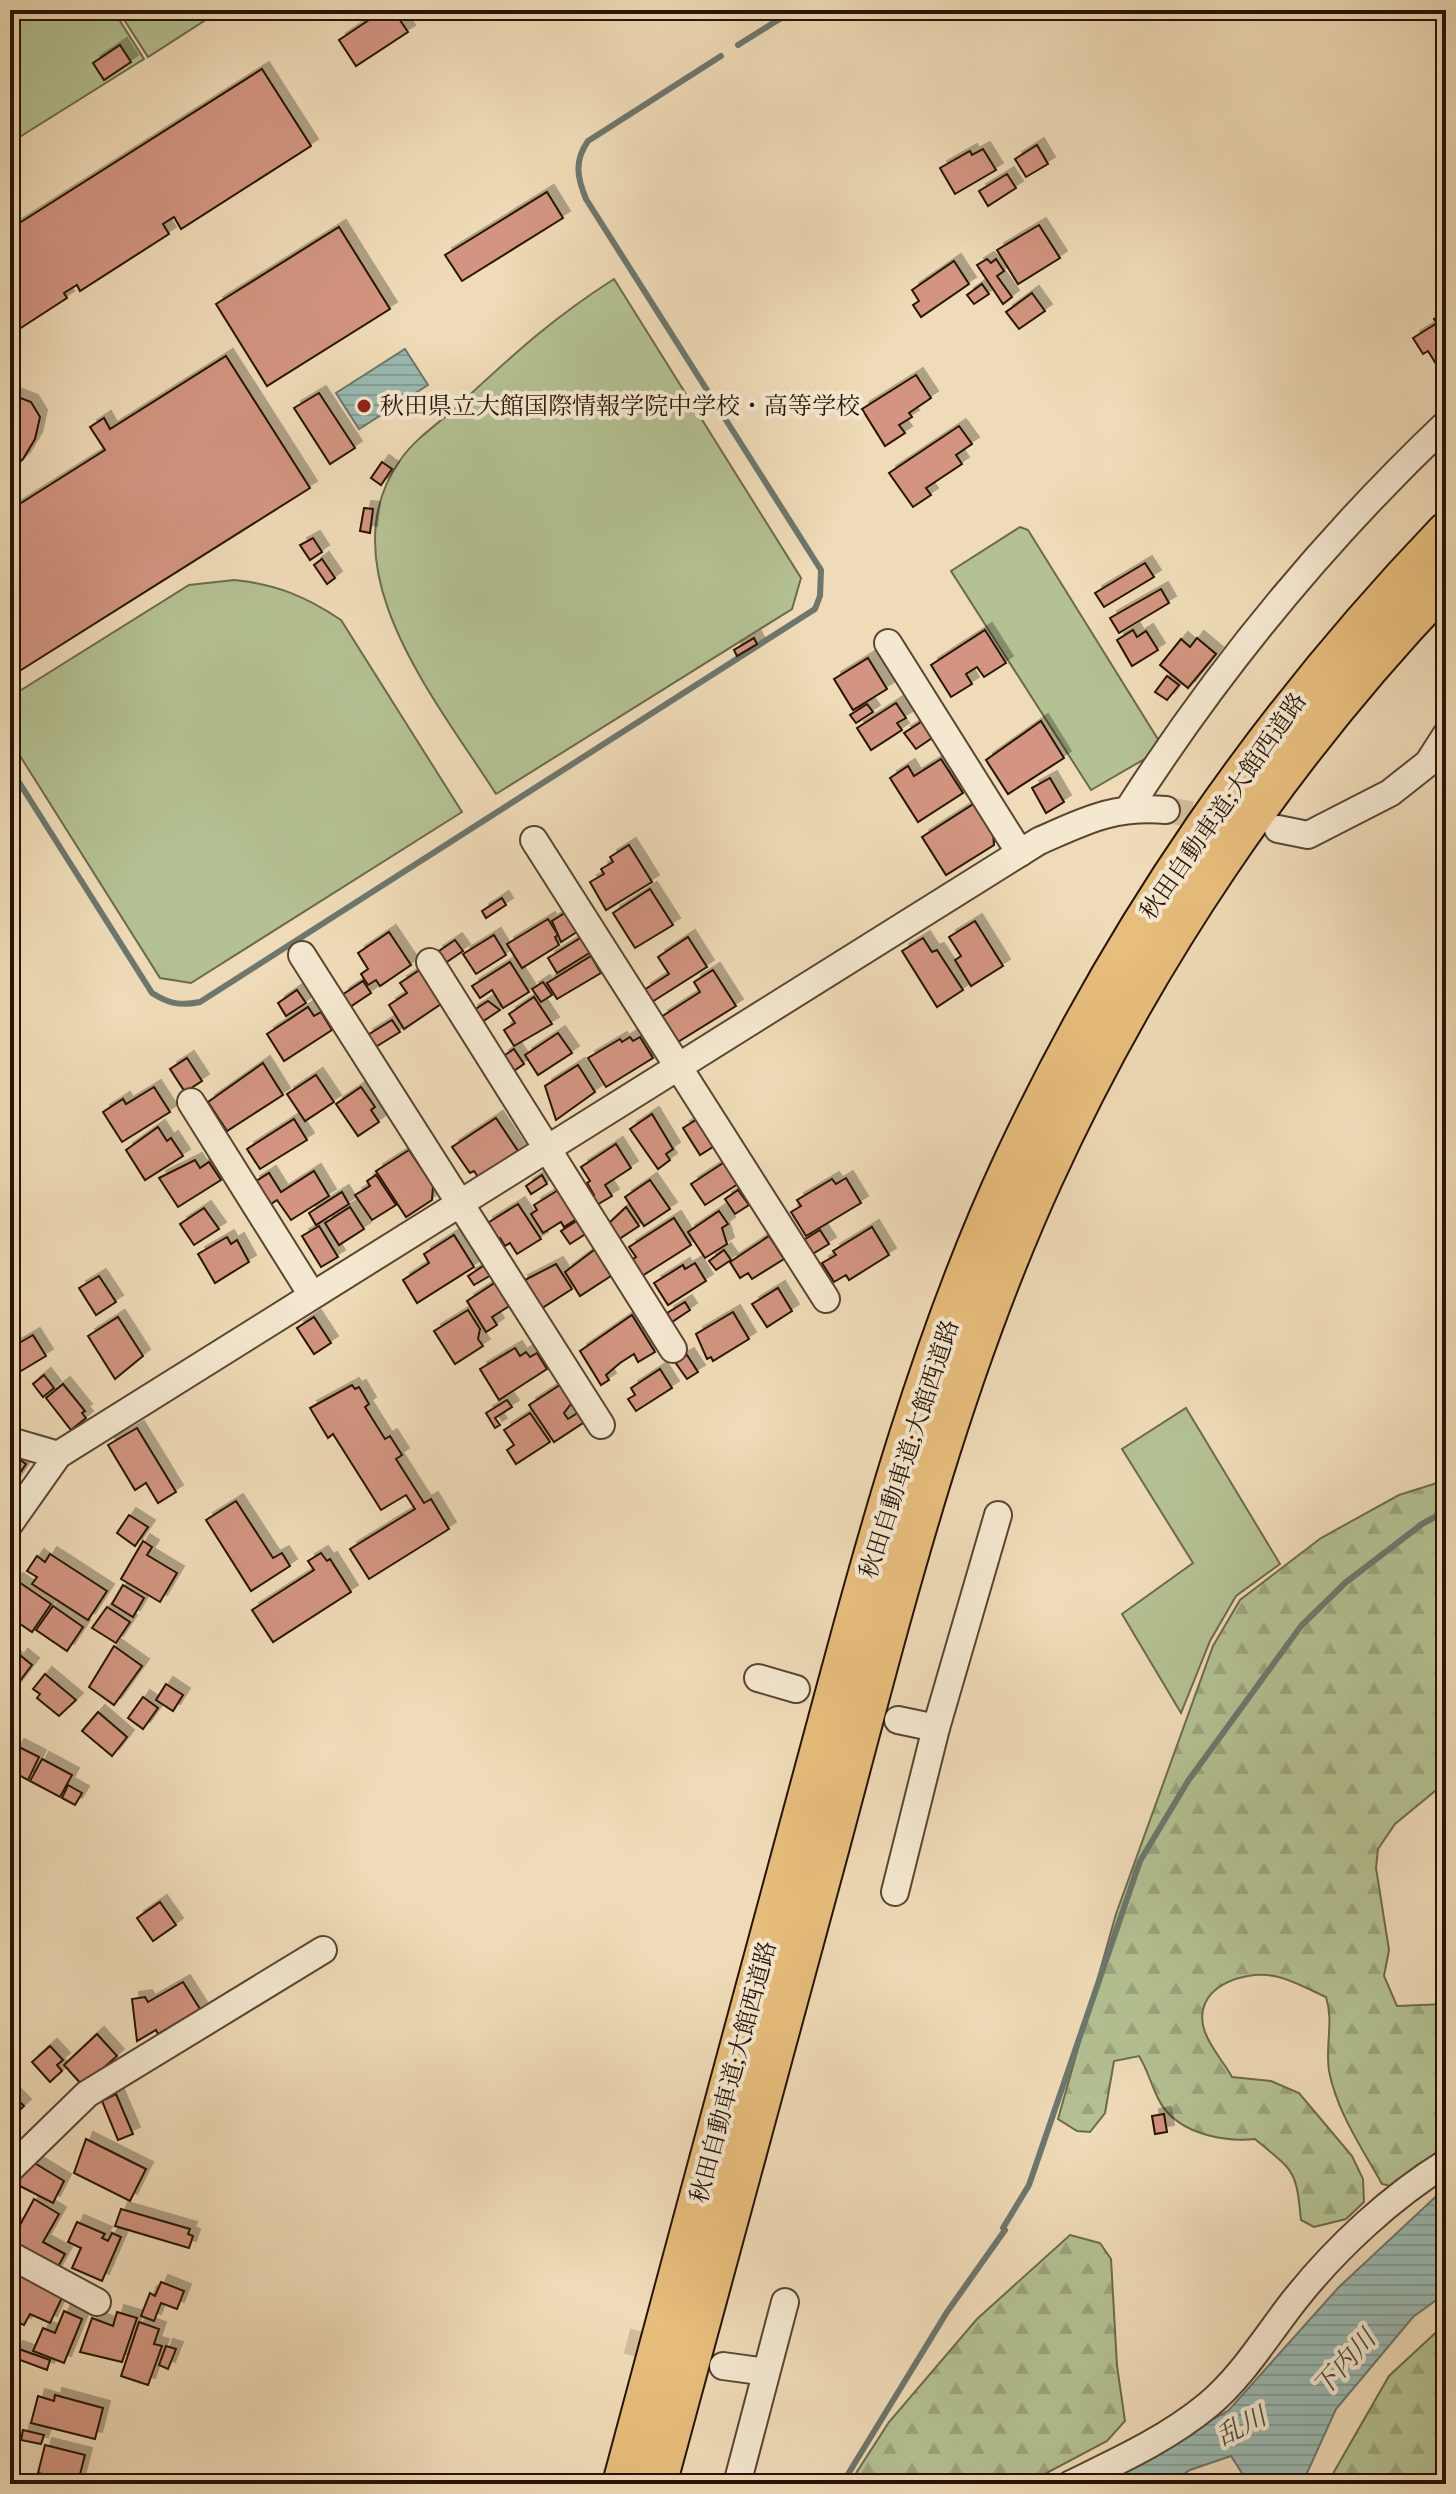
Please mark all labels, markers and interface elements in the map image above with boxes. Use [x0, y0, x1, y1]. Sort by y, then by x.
place label: 秋田県立大館国際情報学院中学校・高等学校 [380, 392, 860, 420]
marker: 秋田県立大館国際情報学院中学校・高等学校 [355, 397, 373, 415]
street label: 秋田自動車道;大館西道路 [1134, 687, 1312, 925]
street label: 秋田自動車道;大館西道路 [854, 1316, 964, 1582]
street label: 秋田自動車道;大館西道路 [685, 1938, 781, 2206]
water label: 下内川 [1307, 2322, 1384, 2403]
water label: 乱川 [1211, 2399, 1274, 2452]

